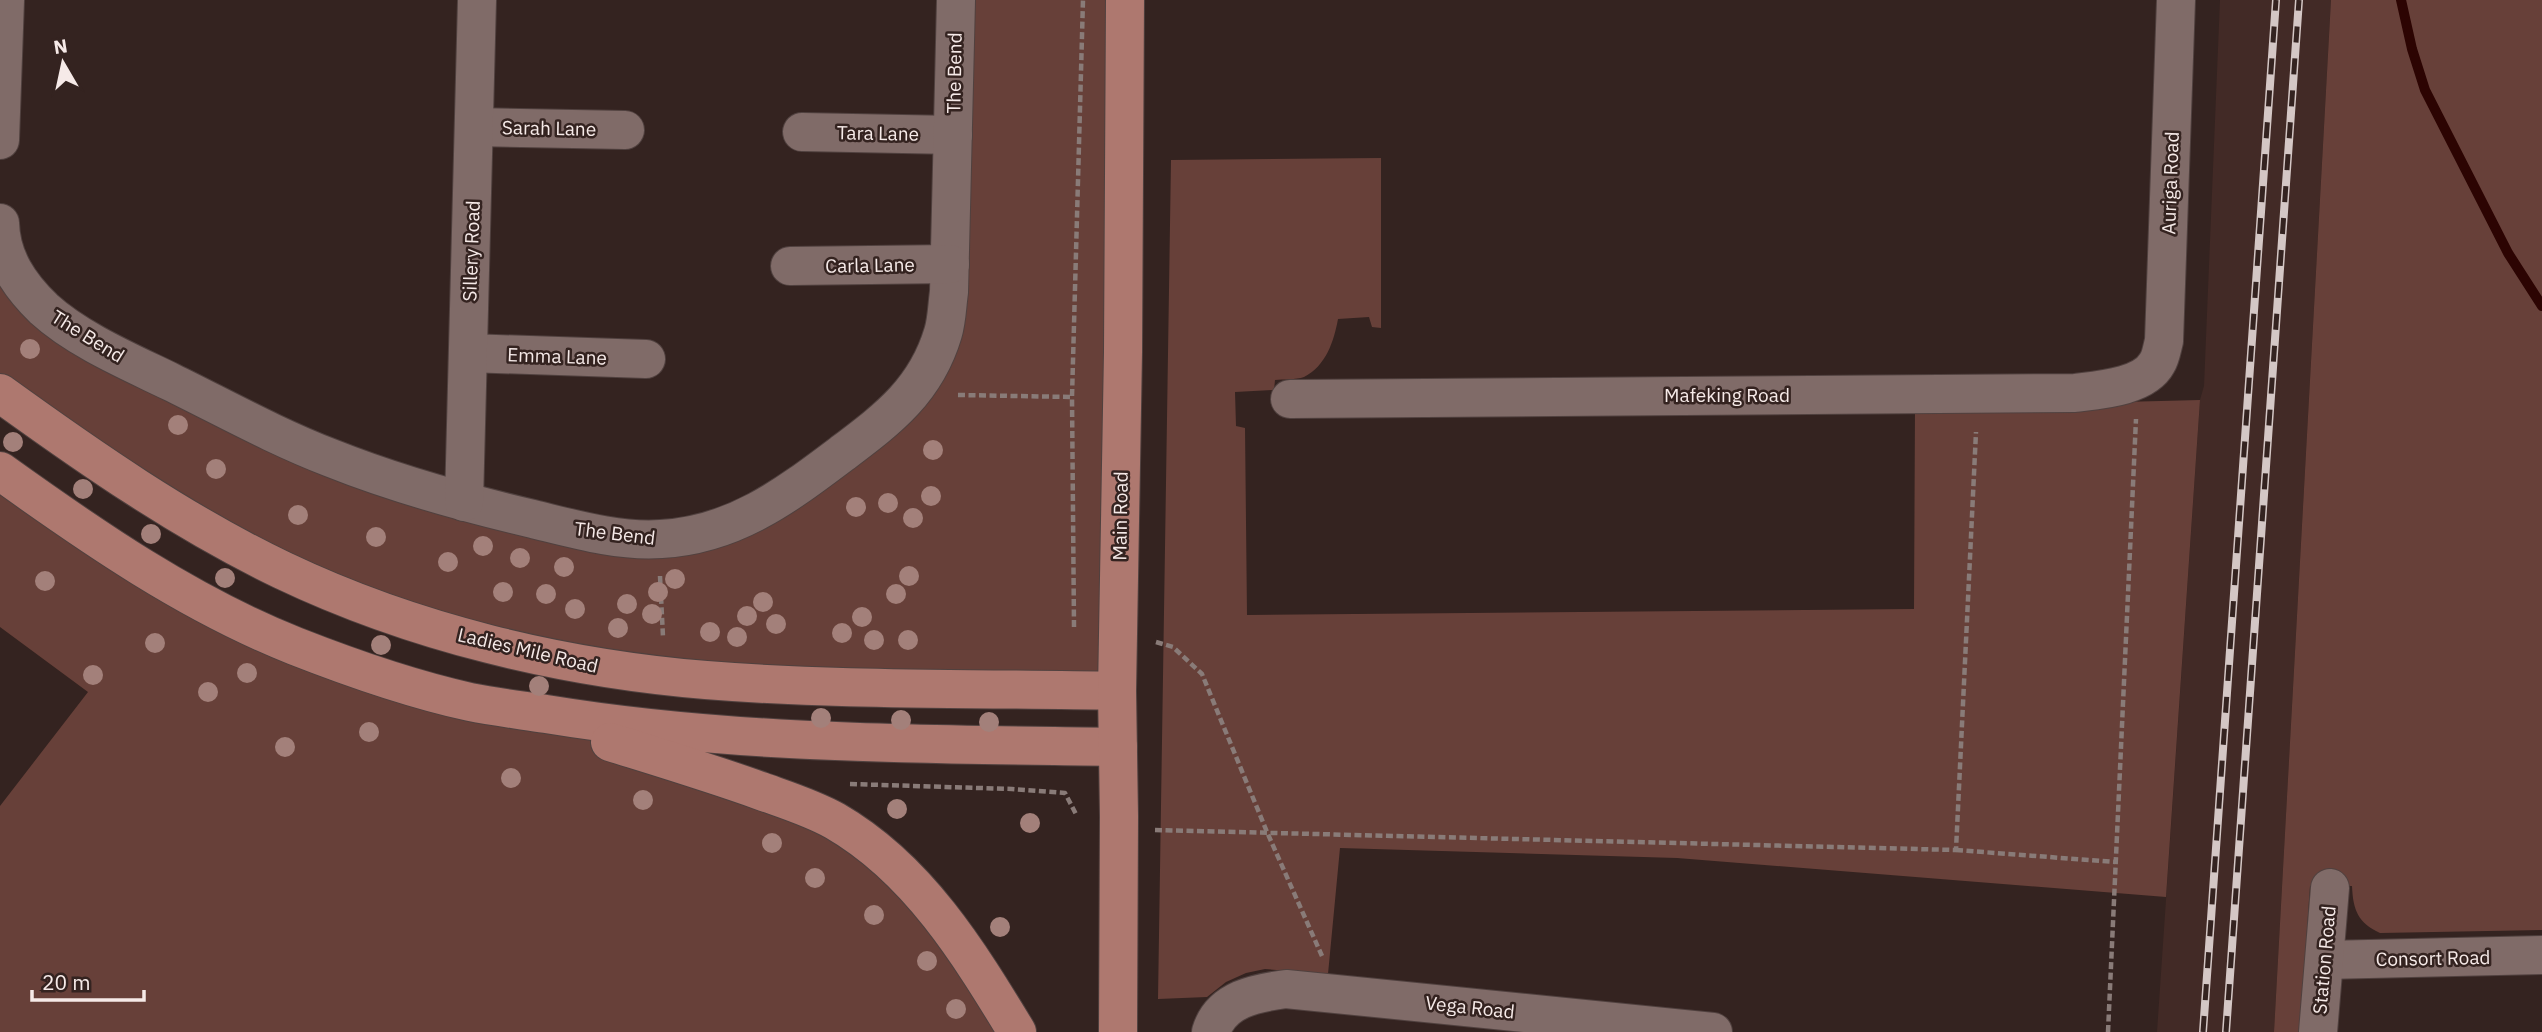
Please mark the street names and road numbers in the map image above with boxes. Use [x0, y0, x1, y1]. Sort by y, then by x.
street label: The Bend [941, 32, 967, 114]
street label: Sarah Lane [502, 115, 596, 141]
street label: Tara Lane [837, 120, 919, 146]
street label: Auriga Road [2156, 131, 2184, 235]
street label: Sillery Road [457, 200, 485, 302]
street label: Carla Lane [825, 252, 915, 278]
street label: The Bend [47, 304, 129, 368]
street label: Emma Lane [507, 342, 607, 370]
street label: Mafeking Road [1664, 383, 1790, 407]
street label: Main Road [1107, 471, 1133, 561]
street label: The Bend [573, 516, 657, 550]
street label: Ladies Mile Road [455, 622, 601, 678]
street label: Station Road [2307, 905, 2341, 1015]
street label: Consort Road [2375, 945, 2491, 971]
street label: Vega Road [1424, 990, 1516, 1024]

